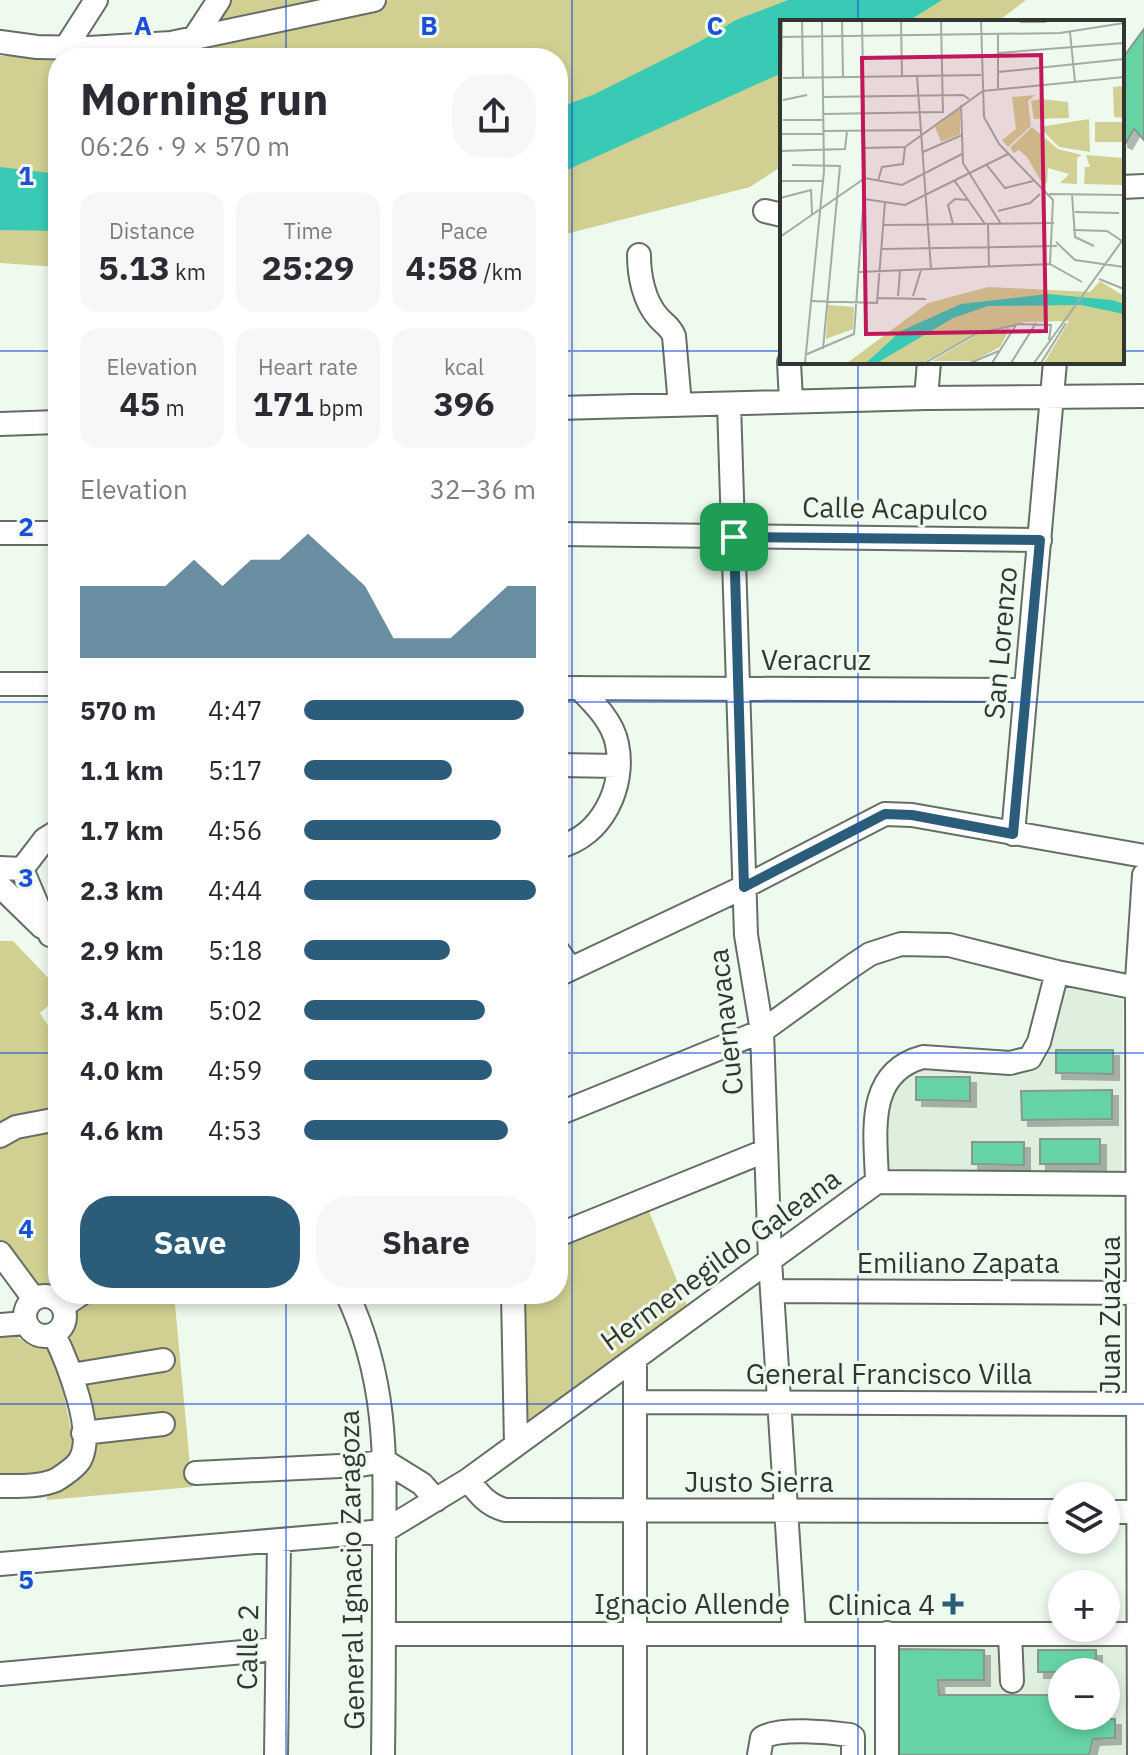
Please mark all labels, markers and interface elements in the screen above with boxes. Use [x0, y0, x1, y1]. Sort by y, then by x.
text: A [134, 8, 152, 42]
text: B [420, 8, 438, 42]
text: C [707, 8, 724, 42]
inset map [780, 20, 1124, 364]
text: Morning run [80, 70, 329, 127]
button: share [452, 74, 536, 158]
text: 06:26 · 9 × 570 m [80, 129, 290, 163]
text: 1 [18, 158, 34, 192]
text: Distance [109, 216, 195, 245]
text: Time [283, 216, 333, 245]
text: Pace [440, 216, 488, 245]
text: 5.13 [98, 245, 170, 289]
text: 25:29 [262, 245, 354, 289]
text: 4:58 [406, 245, 478, 289]
text: km [170, 257, 206, 286]
text: /km [478, 257, 522, 286]
text: Elevation [106, 352, 198, 381]
text: Heart rate [258, 352, 358, 381]
text: kcal [444, 352, 484, 381]
text: 45 [119, 381, 160, 425]
text: 171 [252, 381, 314, 425]
text: 396 [433, 381, 495, 425]
text: m [160, 393, 185, 422]
text: bpm [314, 393, 364, 422]
text: Elevation [80, 472, 188, 506]
text: 32–36 m [429, 472, 536, 506]
street label: Calle Acapulco [802, 488, 988, 528]
pin [700, 503, 768, 571]
text: 2 [18, 509, 34, 543]
icon: arrive [712, 515, 756, 559]
street label: San Lorenzo [975, 565, 1025, 721]
street label: Veracruz [761, 641, 871, 678]
text: 570 m [80, 693, 156, 727]
text: 4:47 [208, 693, 262, 727]
text: 1.1 km [80, 753, 164, 787]
text: 5:17 [208, 753, 262, 787]
text: 1.7 km [80, 813, 164, 847]
text: 4:56 [208, 813, 262, 847]
text: 3 [18, 860, 34, 894]
text: 2.3 km [80, 873, 164, 907]
text: 4:44 [208, 873, 262, 907]
text: 2.9 km [80, 933, 164, 967]
text: 5:18 [208, 933, 262, 967]
street label: Cuernavaca [699, 947, 751, 1097]
text: 3.4 km [80, 993, 164, 1027]
text: 5:02 [208, 993, 262, 1027]
text: 4.0 km [80, 1053, 164, 1087]
text: 4:59 [208, 1053, 262, 1087]
text: 4.6 km [80, 1113, 164, 1147]
text: 4:53 [208, 1113, 262, 1147]
street label: Hermenegildo Galeana [593, 1159, 847, 1359]
button: Save [80, 1196, 300, 1288]
button: Share [316, 1196, 536, 1288]
text: 4 [18, 1211, 34, 1245]
street label: Juan Zuazua [1091, 1236, 1128, 1394]
street label: Emiliano Zapata [857, 1244, 1059, 1281]
street label: General Francisco Villa [746, 1355, 1032, 1392]
street label: General Ignacio Zaragoza [330, 1410, 372, 1730]
street label: Justo Sierra [684, 1463, 834, 1500]
map controls [1048, 1482, 1120, 1730]
button: layers [1048, 1482, 1120, 1554]
text: 5 [18, 1562, 34, 1596]
button: + [1048, 1570, 1120, 1642]
street label: Ignacio Allende [594, 1585, 790, 1622]
place label: Clinica 4 [828, 1586, 935, 1623]
marker: Clinica 4 [942, 1593, 964, 1615]
street label: Calle 2 [228, 1604, 266, 1690]
button: − [1048, 1658, 1120, 1730]

